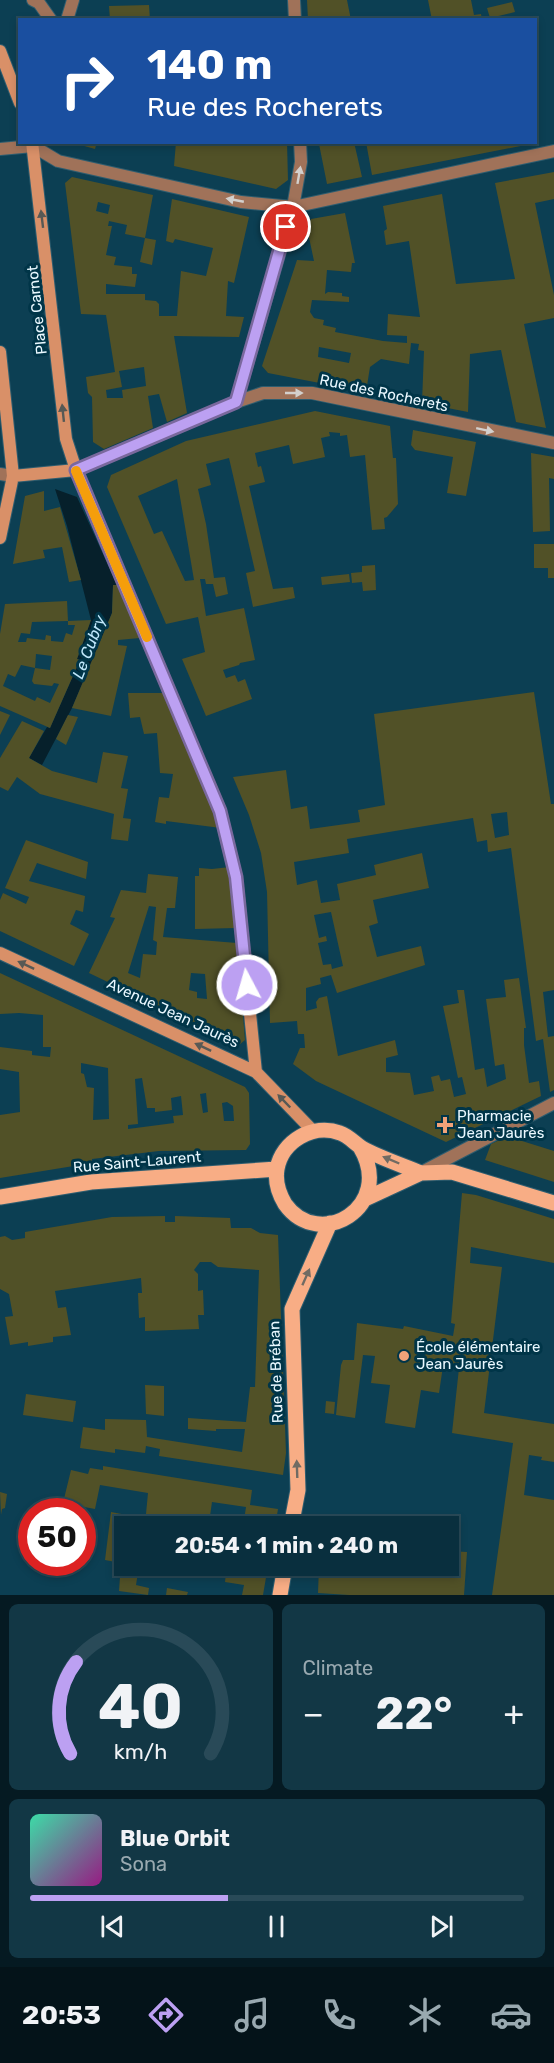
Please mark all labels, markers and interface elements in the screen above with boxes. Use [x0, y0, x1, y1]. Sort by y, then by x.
text: 140 m [147, 40, 273, 90]
icon: right [48, 42, 126, 120]
text: Rue des Rocherets [147, 91, 383, 123]
one-way arrow [294, 165, 303, 184]
one-way arrow [225, 195, 244, 204]
pin [260, 201, 311, 252]
one-way arrow [37, 209, 46, 228]
icon: arrive [269, 210, 302, 243]
street label: Place Carnot [23, 264, 51, 355]
street label: Rue des Rocherets [318, 371, 450, 416]
one-way arrow [284, 388, 303, 398]
one-way arrow [59, 403, 68, 422]
one-way arrow [475, 426, 494, 435]
water label: Le Cubry [68, 612, 110, 681]
position arrow [215, 953, 279, 1017]
one-way arrow [17, 960, 34, 969]
street label: Avenue Jean Jaurès [104, 975, 242, 1052]
one-way arrow [194, 1043, 211, 1052]
one-way arrow [277, 1094, 291, 1109]
place label: Pharmacie Jean Jaurès [457, 1107, 545, 1142]
marker: Pharmacie Jean Jaurès [438, 1118, 452, 1132]
street label: Rue Saint-Laurent [72, 1147, 202, 1177]
one-way arrow [381, 1155, 399, 1165]
one-way arrow [302, 1268, 312, 1286]
street label: Rue de Bréban [265, 1321, 287, 1423]
place label: École élémentaire Jean Jaurès [416, 1338, 541, 1373]
marker: École élémentaire Jean Jaurès [397, 1349, 411, 1363]
one-way arrow [292, 1460, 302, 1479]
speed limit sign: 50 [18, 1498, 96, 1576]
text: 20:54 · 1 min · 240 m [175, 1532, 398, 1559]
text: Climate [303, 1656, 373, 1680]
text: 40 [98, 1670, 183, 1744]
text: 22° [375, 1687, 452, 1740]
text: − [303, 1694, 324, 1733]
text: + [503, 1694, 524, 1733]
text: km/h [114, 1739, 168, 1764]
text: Blue Orbit [120, 1825, 230, 1852]
text: Sona [120, 1852, 167, 1876]
icon: previous [96, 1910, 129, 1943]
icon: pause [260, 1910, 293, 1943]
icon: next [425, 1910, 458, 1943]
icon: directions [145, 1994, 187, 2036]
icon: music [231, 1994, 273, 2036]
icon: phone [318, 1994, 360, 2036]
icon: climate [404, 1994, 446, 2036]
icon: car [490, 1994, 532, 2036]
text: 20:53 [22, 1999, 101, 2031]

